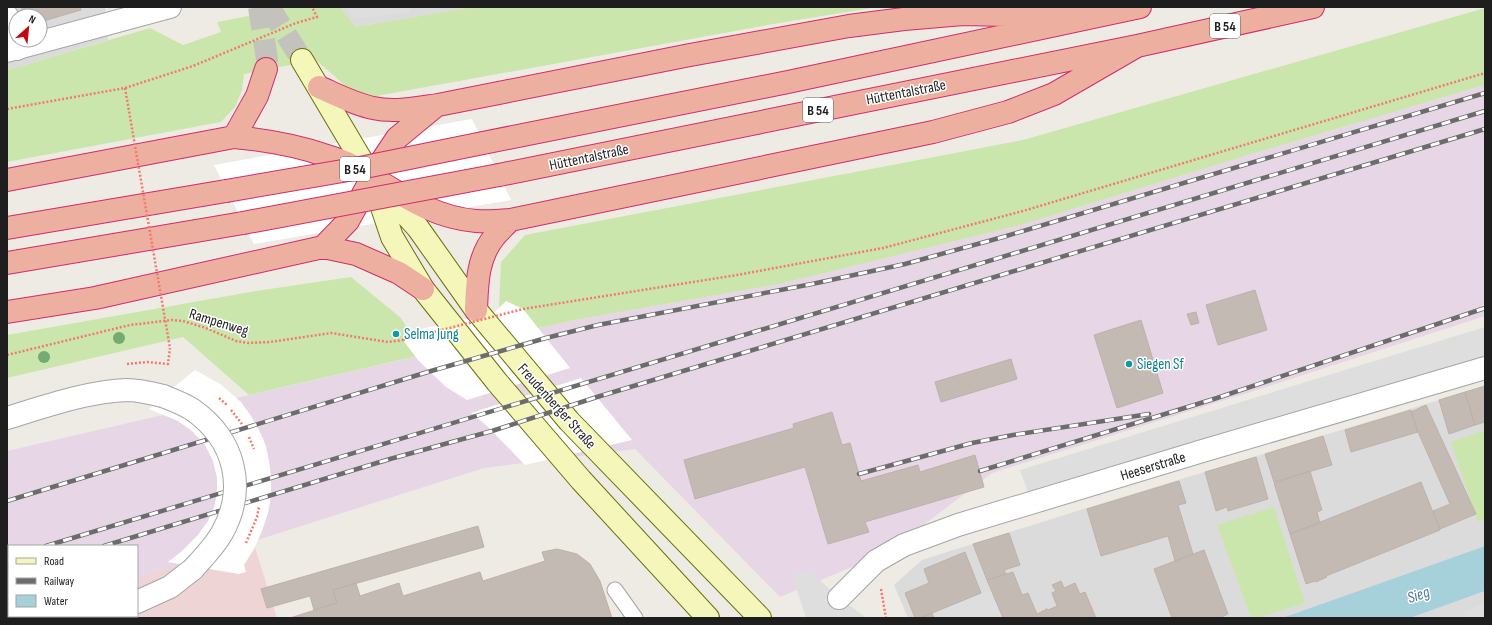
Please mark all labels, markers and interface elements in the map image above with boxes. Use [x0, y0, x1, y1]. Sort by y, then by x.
north arrow [8, 8, 48, 48]
text: N [27, 12, 38, 27]
road number: B 54 [1210, 14, 1240, 38]
street label: Hüttentalstraße [865, 75, 947, 110]
road number: B 54 [803, 98, 833, 122]
street label: Hüttentalstraße [548, 140, 631, 175]
road number: B 54 [340, 157, 370, 181]
street label: Rampenweg [187, 304, 251, 341]
place label: Selma Jung [404, 325, 459, 344]
marker: Selma Jung [391, 329, 401, 339]
place label: Siegen Sf [1137, 355, 1184, 374]
marker: Siegen Sf [1124, 359, 1134, 369]
street label: Freudenberger Straße [513, 360, 600, 453]
street label: Heeserstraße [1118, 448, 1188, 485]
legend [8, 545, 138, 617]
text: Road [44, 554, 64, 569]
text: Railway [44, 574, 75, 589]
water label: Sieg [1405, 583, 1433, 608]
text: Water [44, 594, 68, 609]

